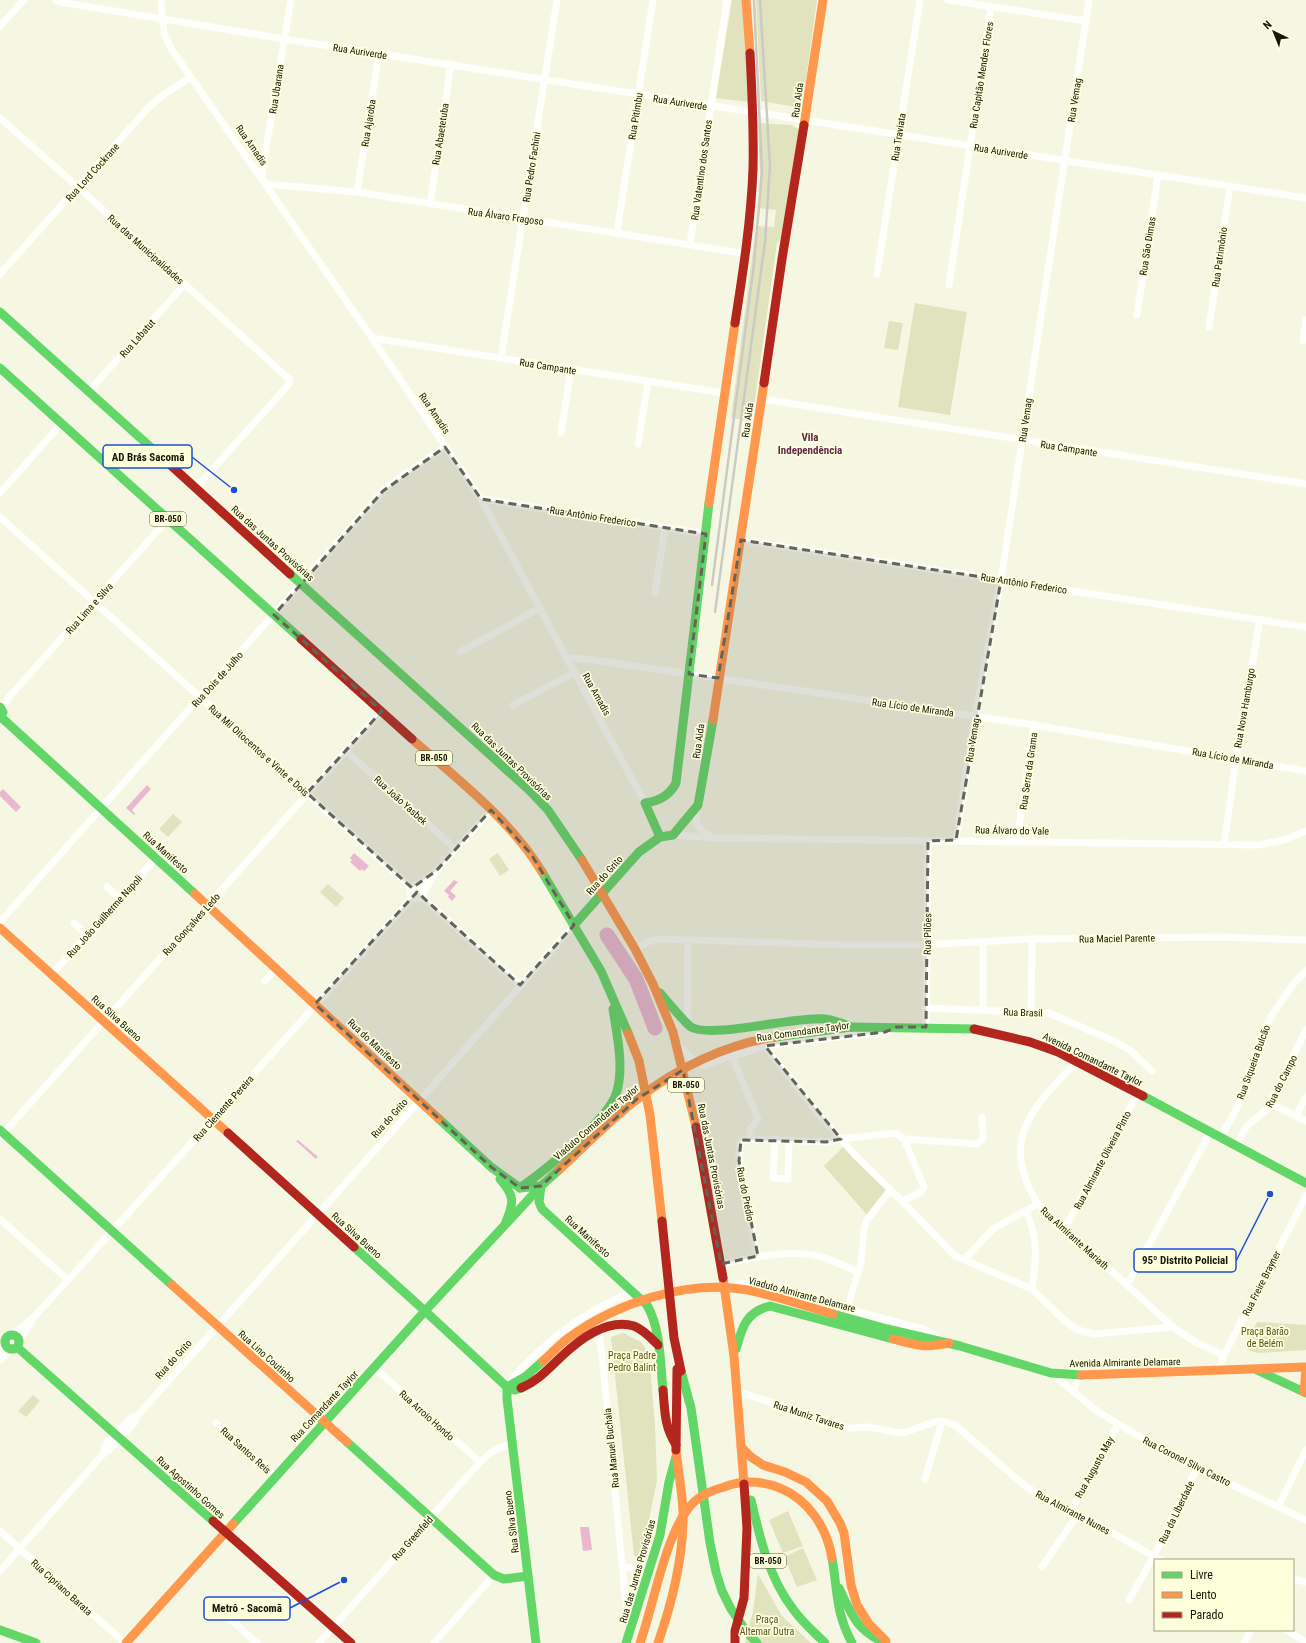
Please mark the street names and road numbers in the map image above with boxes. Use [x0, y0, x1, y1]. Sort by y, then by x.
street label: Rua Capitão Mendes Flores [968, 21, 995, 129]
street label: Rua Auriverde [332, 42, 388, 61]
street label: Rua Ubarana [267, 63, 286, 115]
street label: Rua Vemag [1066, 77, 1083, 123]
street label: Rua Aida [790, 82, 805, 118]
street label: Rua Pitimbu [626, 92, 645, 140]
street label: Rua Auriverde [652, 93, 708, 112]
street label: Rua Ajaroba [359, 98, 378, 148]
street label: Rua Abaetetuba [430, 102, 451, 166]
street label: Rua Traviata [889, 112, 908, 162]
street label: Rua Vatentino dos Santos [689, 119, 714, 221]
street label: Rua Amadis [234, 123, 270, 168]
street label: Rua Pedro Fachini [521, 131, 542, 203]
street label: Rua Lord Cockrane [63, 141, 121, 204]
street label: Rua Auriverde [973, 142, 1029, 161]
street label: Rua Álvaro Fragoso [467, 205, 545, 227]
street label: Rua das Municipalidades [105, 212, 186, 287]
street label: Rua São Dimas [1137, 215, 1158, 276]
street label: Rua Patrimônio [1210, 226, 1229, 288]
street label: Rua Labatut [117, 317, 157, 360]
street label: Rua Campante [519, 357, 577, 376]
street label: Rua Amadis [417, 391, 453, 436]
street label: Rua Vemag [1017, 397, 1034, 443]
street label: Rua Aida [740, 402, 755, 438]
street label: Rua Campante [1040, 439, 1098, 458]
street label: Rua das Juntas Provisórias [229, 503, 317, 584]
street label: Rua Antônio Frederico [549, 504, 637, 529]
road number: BR-050 [150, 512, 186, 526]
street label: Rua Antônio Frederico [980, 571, 1068, 596]
street label: Rua Lima e Silva [64, 580, 115, 636]
street label: Rua Dois de Julho [190, 649, 245, 709]
street label: Rua Nova Hamburgo [1232, 667, 1257, 749]
street label: Rua Amadis [580, 671, 613, 718]
street label: Rua Lício de Miranda [871, 696, 955, 719]
street label: Rua Mil Oitocentos e Vinte e Dois [206, 702, 311, 799]
street label: Rua Vemag [964, 717, 981, 763]
street label: Rua das Juntas Provisórias [469, 720, 554, 803]
street label: Rua Aida [691, 723, 706, 759]
street label: Rua Serra da Grama [1018, 731, 1039, 810]
street label: Rua Lício de Miranda [1191, 746, 1275, 771]
road number: BR-050 [416, 751, 452, 765]
street label: Rua João Yasbek [372, 774, 430, 827]
street label: Rua Álvaro do Vale [975, 823, 1049, 837]
street label: Rua Manifesto [141, 829, 190, 875]
street label: Rua do Grito [584, 854, 625, 897]
street label: Rua João Guilherme Napoli [64, 873, 144, 960]
street label: Rua Gonçalves Ledo [161, 891, 222, 958]
street label: Rua Pilões [922, 913, 933, 955]
street label: Rua Maciel Parente [1079, 932, 1155, 945]
street label: Rua Silva Bueno [90, 993, 144, 1044]
street label: Rua Brasil [1003, 1006, 1043, 1019]
street label: Rua do Manifesto [346, 1017, 404, 1072]
street label: Rua Comandante Taylor [756, 1020, 850, 1043]
street label: Rua Siqueira Bulcão [1235, 1023, 1272, 1101]
street label: Avenida Comandante Taylor [1041, 1030, 1144, 1088]
street label: Rua do Campo [1264, 1053, 1299, 1109]
street label: Rua Clemente Pereira [191, 1073, 256, 1143]
road number: BR-050 [668, 1078, 704, 1092]
street label: Viaduto Comandante Taylor [552, 1083, 641, 1162]
street label: Rua do Grito [369, 1097, 410, 1140]
street label: Rua das Juntas Provisórias [696, 1102, 727, 1210]
street label: Rua Almirante Oliveira Pinto [1072, 1109, 1133, 1211]
street label: Rua do Prédio [735, 1166, 756, 1222]
street label: Rua Almirante Mariath [1038, 1205, 1111, 1272]
street label: Rua Silva Bueno [330, 1210, 384, 1261]
street label: Rua Manifesto [563, 1213, 612, 1259]
street label: Rua Freire Brayner [1240, 1249, 1283, 1318]
street label: Viaduto Almirante Delamare [747, 1275, 857, 1314]
street label: Rua Lino Coutinho [236, 1328, 297, 1385]
street label: Rua do Grito [153, 1338, 194, 1381]
street label: Avenida Almirante Delamare [1069, 1356, 1181, 1369]
street label: Rua Comandante Taylor [289, 1368, 360, 1444]
street label: Rua Arroio Hondo [397, 1388, 456, 1443]
street label: Rua Muniz Tavares [772, 1399, 846, 1432]
street label: Rua Manuel Buchala [602, 1407, 621, 1488]
street label: Rua Santos Reis [218, 1425, 273, 1476]
street label: Rua Augusto May [1073, 1435, 1116, 1500]
street label: Rua Coronel Silva Castro [1141, 1435, 1232, 1488]
street label: Rua Agostinho Gomes [154, 1454, 227, 1521]
street label: Rua da Liberdade [1157, 1479, 1196, 1545]
street label: Rua Almirante Nunes [1034, 1488, 1112, 1537]
street label: Rua Silva Bueno [502, 1490, 521, 1554]
street label: Rua Greenfeld [390, 1514, 435, 1563]
street label: Rua das Juntas Provisórias [617, 1518, 658, 1624]
road number: BR-050 [750, 1554, 786, 1568]
street label: Rua Cipriano Barata [29, 1557, 94, 1618]

